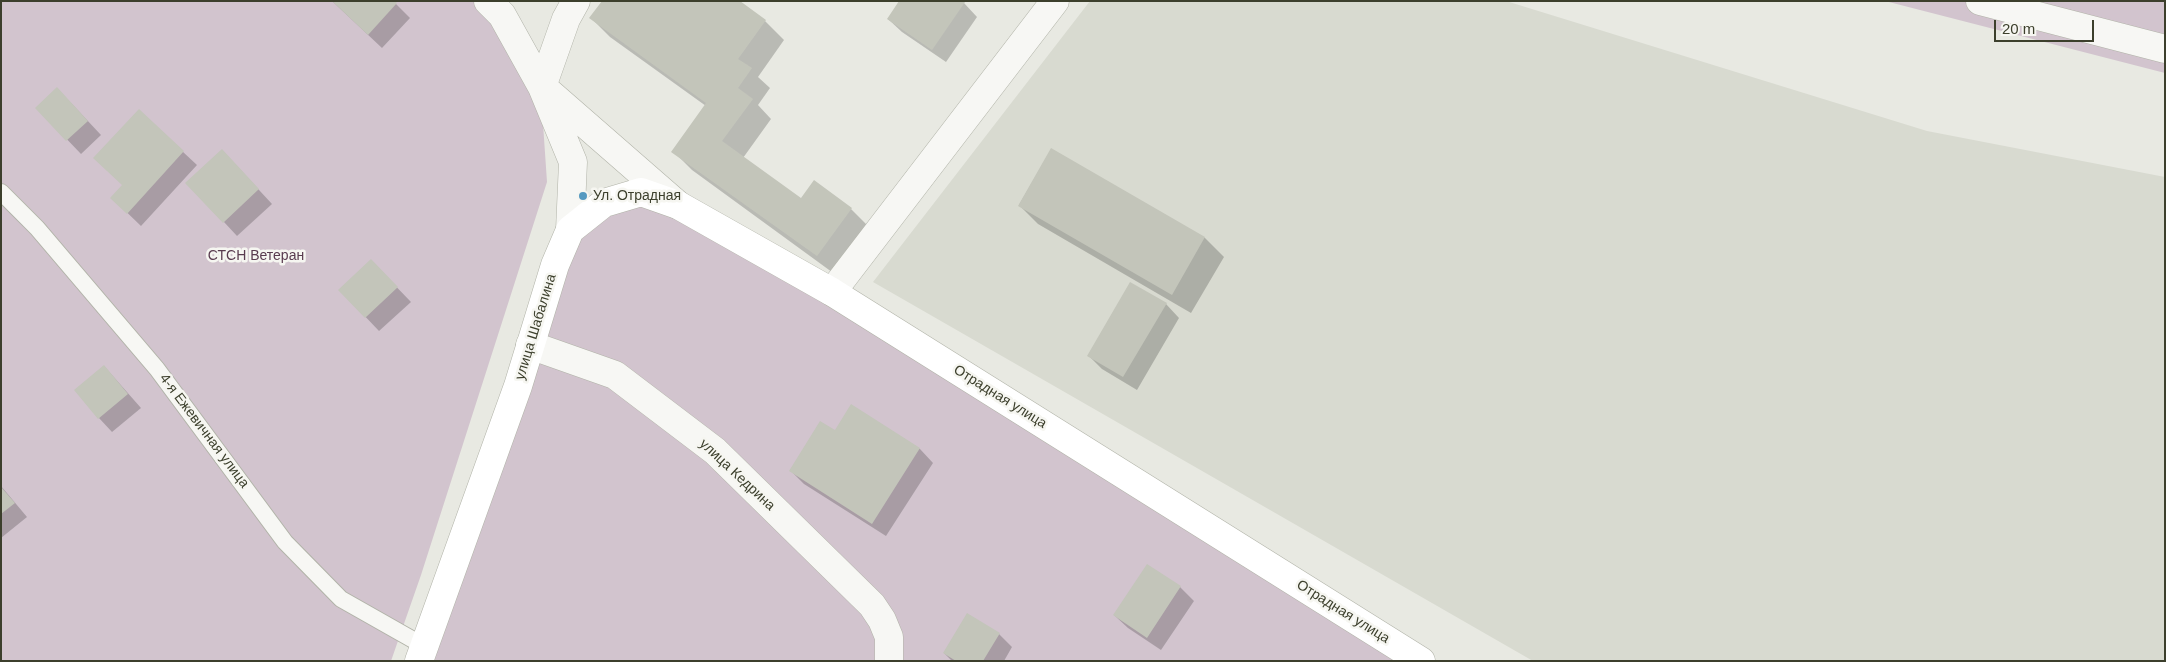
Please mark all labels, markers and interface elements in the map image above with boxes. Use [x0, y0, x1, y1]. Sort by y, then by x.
scale bar [1996, 10, 2096, 42]
text: 20 m [2002, 20, 2035, 37]
place label: Ул. Отрадная [593, 188, 681, 204]
marker: Ул. Отрадная [577, 190, 589, 202]
park label: СТСН Ветеран [208, 248, 304, 264]
street label: улица Шабалина [512, 272, 560, 382]
street label: Отрадная улица [950, 362, 1050, 432]
street label: 4-я Ежевичная улица [156, 371, 252, 491]
street label: улица Кедрина [696, 436, 778, 514]
street label: Отрадная улица [1293, 577, 1393, 647]

